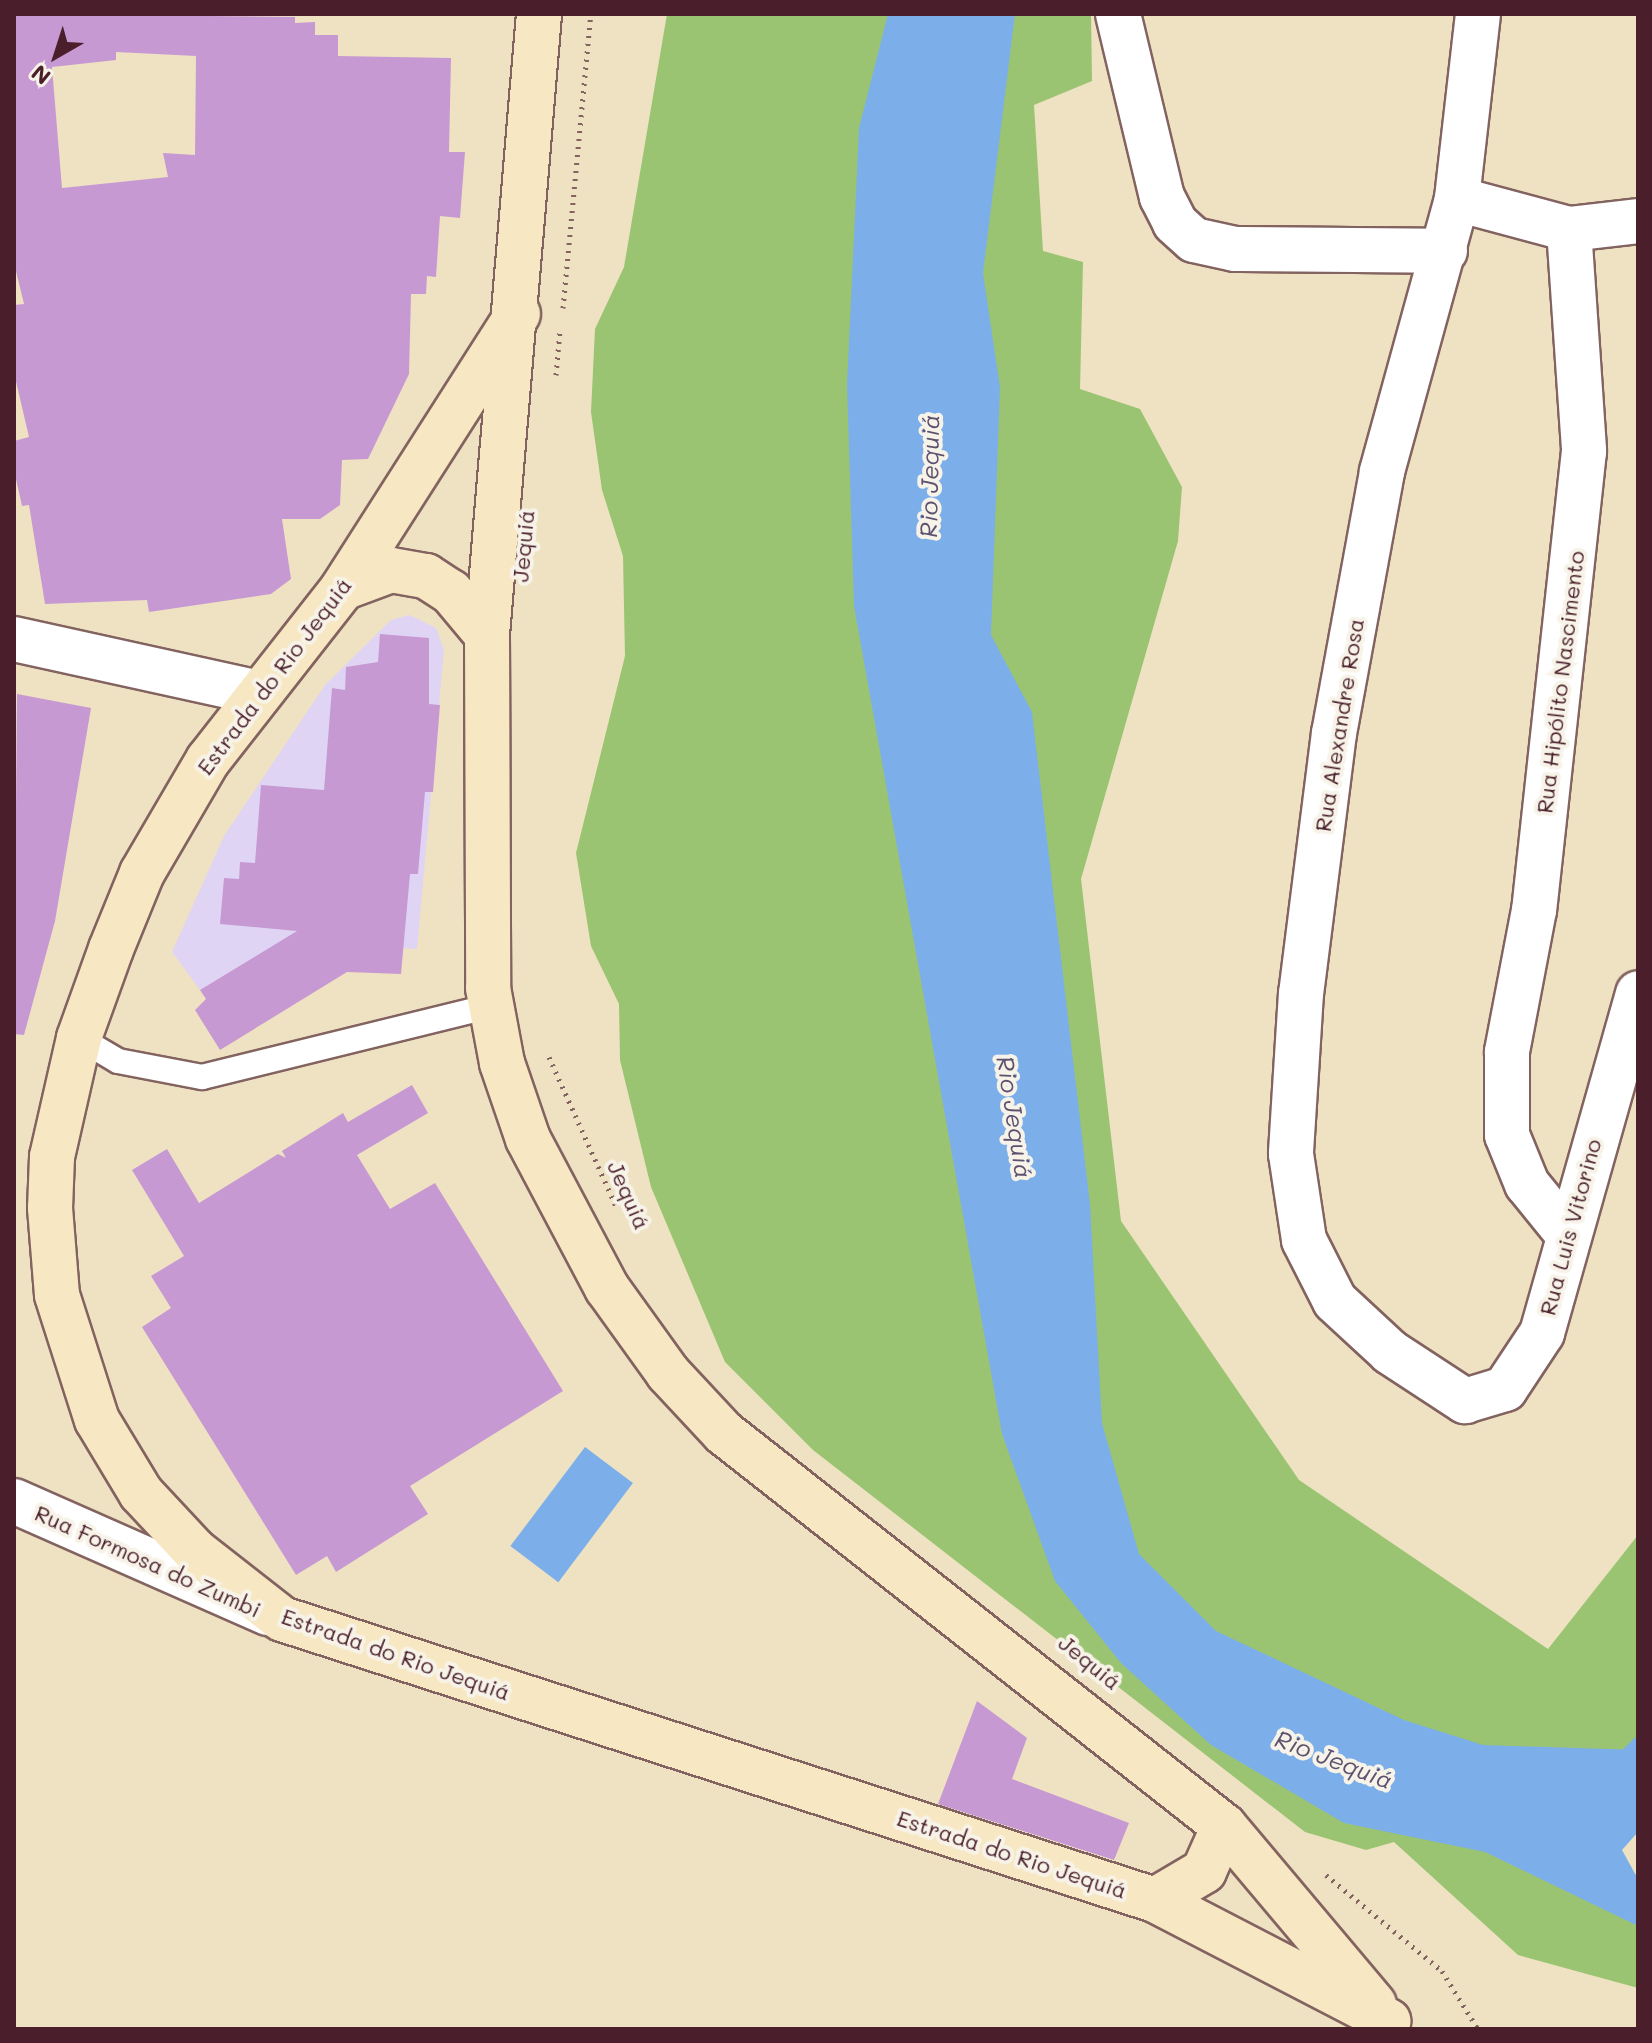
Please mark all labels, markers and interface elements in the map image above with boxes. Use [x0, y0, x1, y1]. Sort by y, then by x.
north arrow [16, 16, 96, 96]
text: N [25, 59, 56, 92]
water label: Rio Jequiá [914, 414, 944, 538]
street label: Jequiá [507, 509, 539, 583]
street label: Rua Hipólito Nascimento [1531, 549, 1589, 815]
street label: Estrada do Rio Jequiá [191, 572, 357, 780]
street label: Rua Alexandre Rosa [1309, 616, 1369, 834]
water label: Rio Jequiá [991, 1054, 1039, 1180]
street label: Rua Luis Vitorino [1534, 1136, 1606, 1318]
street label: Jequiá [602, 1157, 656, 1233]
street label: Rua Formosa do Zumbi [31, 1499, 265, 1623]
street label: Estrada do Rio Jequiá [278, 1603, 514, 1705]
street label: Jequiá [1054, 1629, 1126, 1695]
water label: Rio Jequiá [1271, 1723, 1397, 1795]
street label: Estrada do Rio Jequiá [894, 1804, 1130, 1904]

